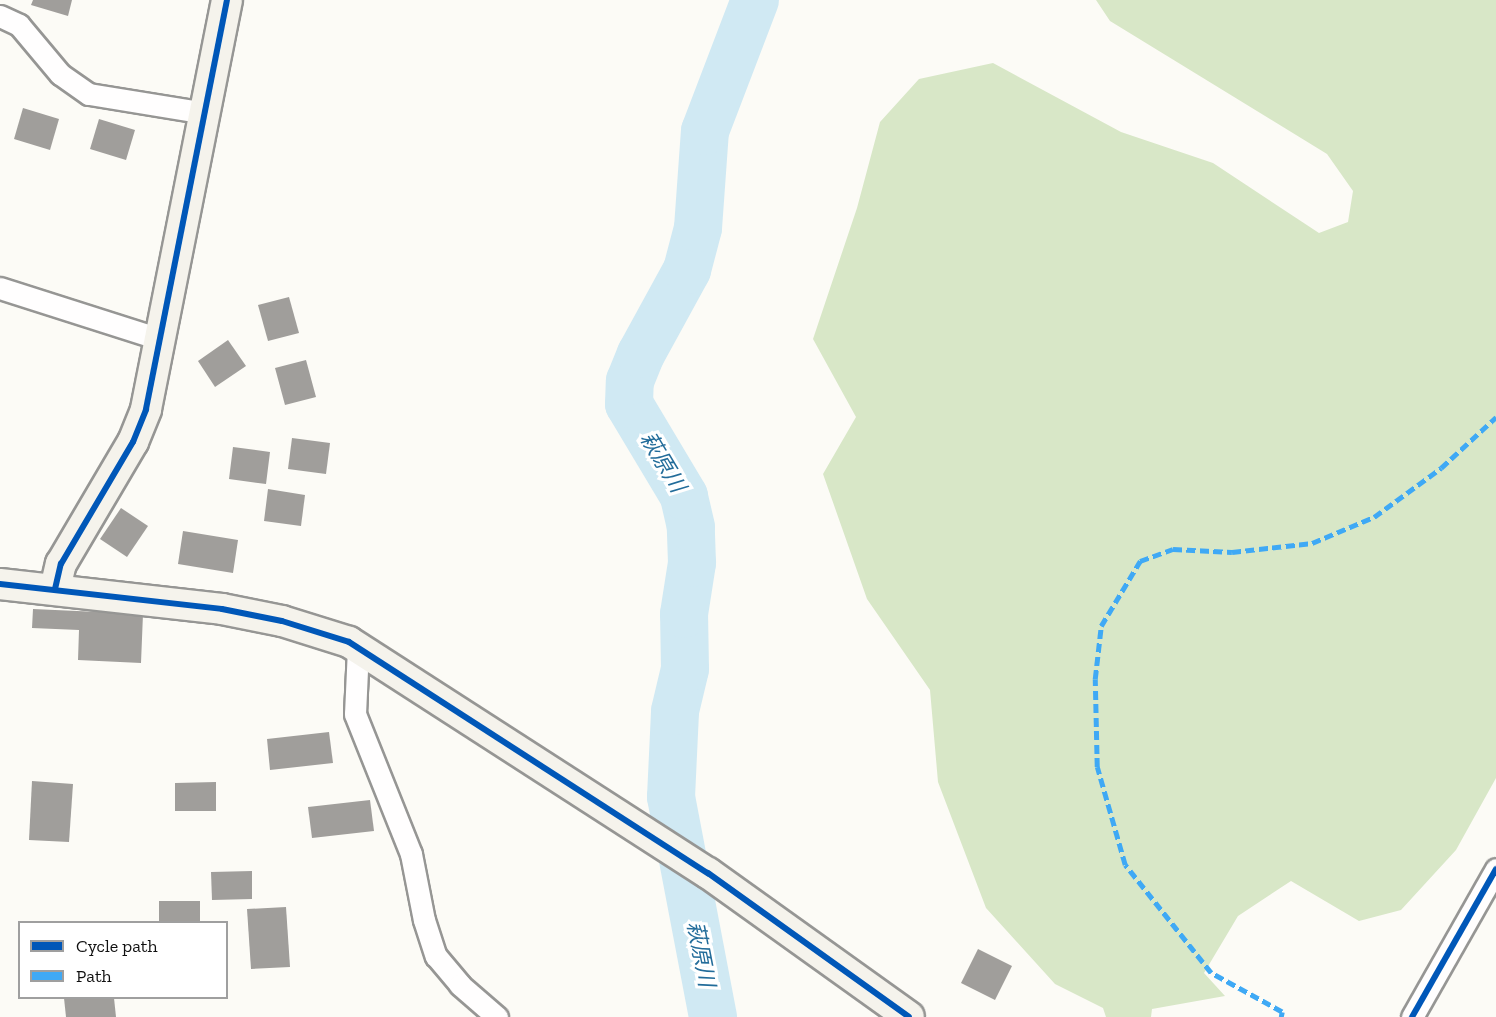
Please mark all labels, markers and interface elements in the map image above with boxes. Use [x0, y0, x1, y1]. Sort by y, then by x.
water label: 萩原川 [635, 427, 691, 497]
water label: 萩原川 [682, 919, 720, 989]
legend [18, 921, 228, 999]
text: Cycle path [76, 935, 158, 957]
text: Path [76, 965, 112, 987]

